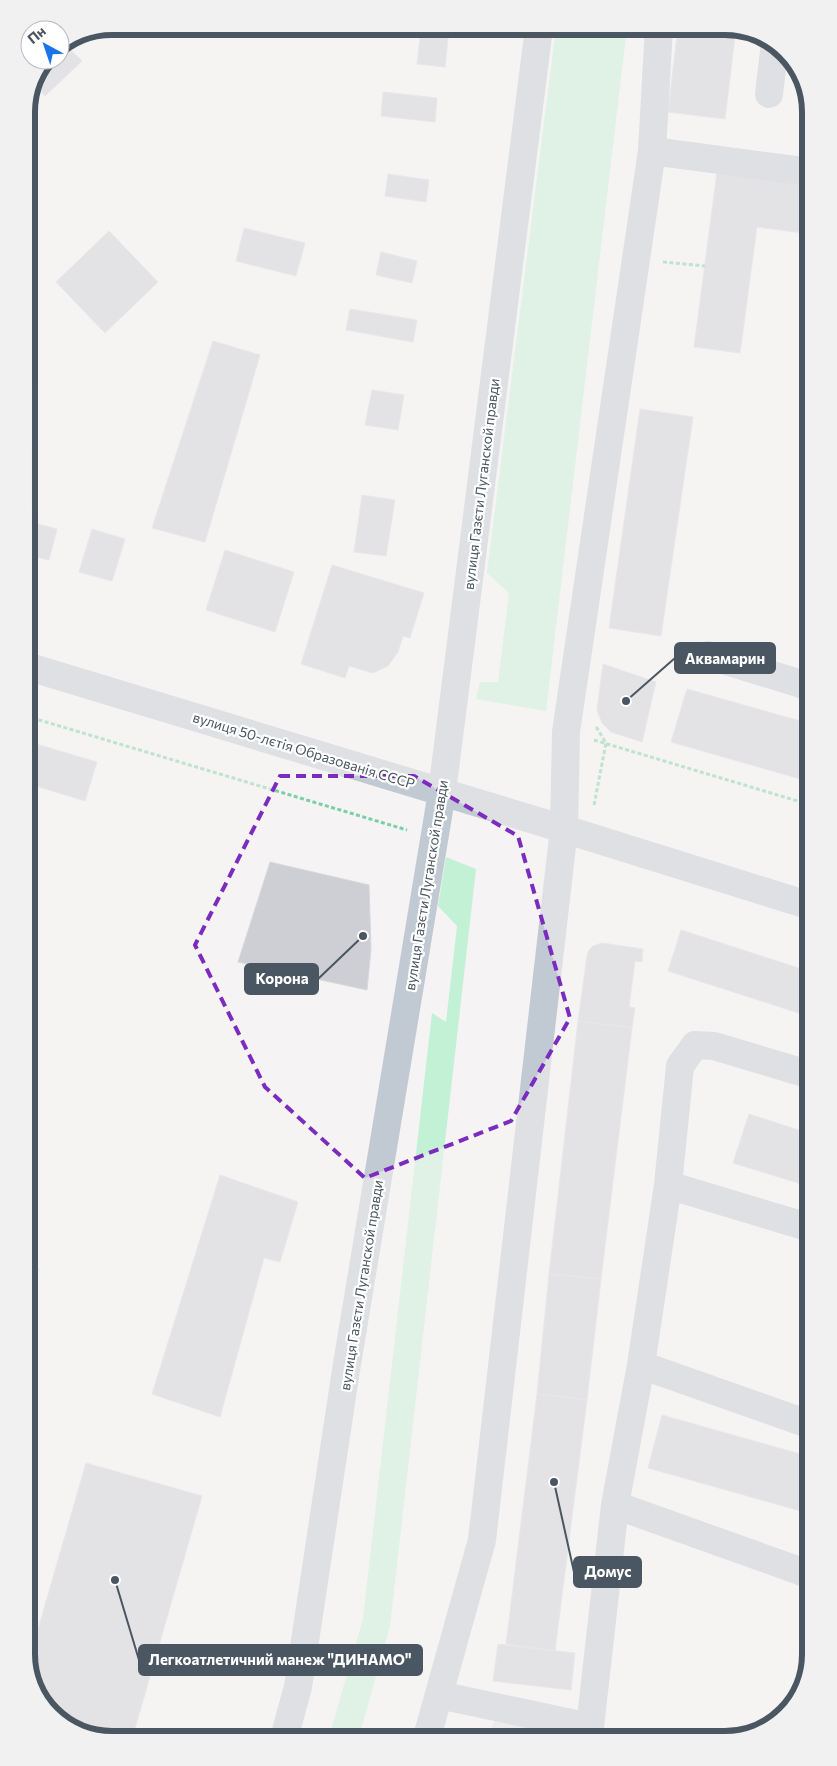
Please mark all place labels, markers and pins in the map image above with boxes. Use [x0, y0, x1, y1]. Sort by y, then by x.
callout: Аквамарин [675, 643, 775, 673]
callout: Корона [245, 964, 318, 994]
callout: Домус [574, 1557, 641, 1587]
callout: Легкоатлетичний манеж "ДИНАМО" [139, 1645, 422, 1675]

